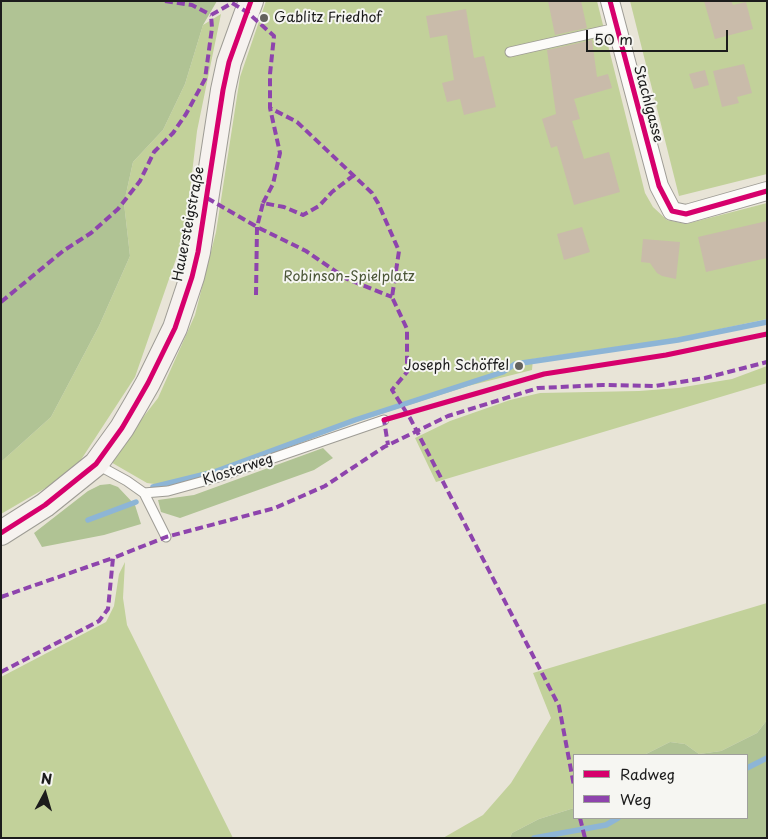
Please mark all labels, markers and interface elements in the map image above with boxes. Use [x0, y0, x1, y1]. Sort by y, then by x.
place label: Gablitz Friedhof [274, 10, 382, 26]
marker: Gablitz Friedhof [258, 12, 270, 24]
scale bar [588, 20, 730, 52]
text: 50 m [594, 27, 633, 50]
street label: Stachlgasse [630, 64, 666, 144]
street label: Hauersteigstraße [170, 165, 208, 283]
park label: Robinson-Spielplatz [283, 269, 415, 285]
place label: Joseph Schöffel [404, 358, 509, 374]
marker: Joseph Schöffel [513, 360, 525, 372]
street label: Klosterweg [201, 451, 275, 489]
legend [573, 754, 748, 819]
text: Radweg [620, 762, 675, 785]
text: N [40, 768, 53, 790]
north arrow [20, 769, 70, 819]
text: Weg [620, 787, 651, 810]

